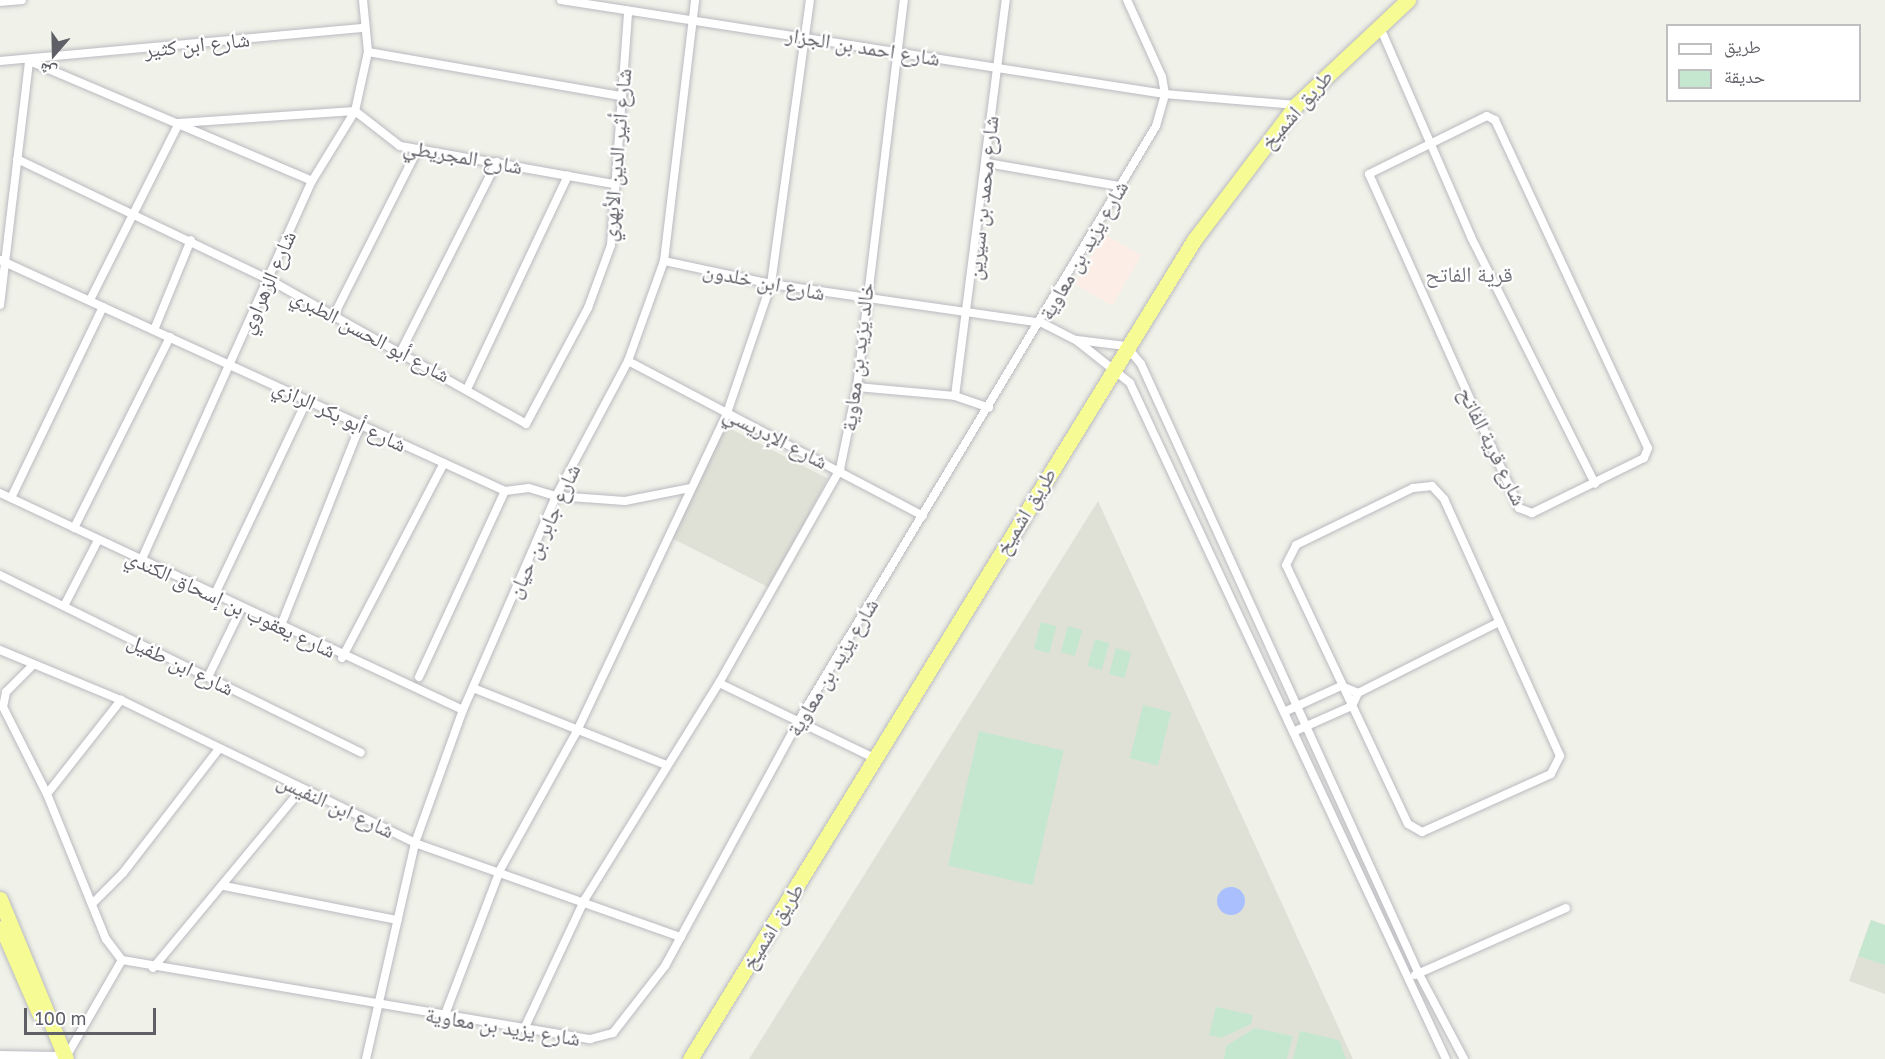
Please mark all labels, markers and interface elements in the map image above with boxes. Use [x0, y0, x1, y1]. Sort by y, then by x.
street label: شارع احمد بن الجزار [784, 21, 942, 71]
north arrow [24, 24, 84, 84]
legend [1666, 24, 1861, 102]
street label: شارع ابن كثير [143, 26, 251, 62]
text: طريق [1724, 35, 1761, 57]
text: ش [36, 59, 59, 83]
street label: طريق اشميخ [1255, 64, 1337, 154]
text: حديقة [1724, 65, 1765, 87]
street label: شارع أثير الدين الأبهري [596, 67, 636, 243]
street label: شارع محمد بن سيرين [961, 115, 1003, 281]
street label: شارع المجريطي [401, 133, 525, 179]
street label: شارع يزيد بن معاوية [1033, 176, 1133, 324]
street label: شارع الزهراوي [233, 227, 301, 337]
street label: شارع ابن خلدون [701, 257, 827, 305]
district label: قرية الفاتح [1425, 261, 1513, 287]
street label: خالد يزيد بن معاوية [835, 281, 879, 433]
street label: شارع أبو الحسن الطبري [287, 283, 455, 387]
street label: شارع أبو بكر الرازي [269, 373, 411, 457]
street label: شارع قرية الفاتح [1454, 383, 1532, 509]
street label: شارع الإدريسي [720, 400, 832, 474]
street label: شارع جابر بن حيان [501, 460, 585, 602]
street label: طريق اشميخ [989, 463, 1061, 559]
street label: شارع يعقوب بن إسحاق الكندي [122, 543, 340, 663]
street label: شارع يزيد بن معاوية [781, 593, 883, 741]
street label: شارع ابن طفيل [124, 627, 238, 701]
street label: شارع ابن النفيس [274, 767, 398, 843]
street label: طريق اشميخ [736, 878, 808, 974]
scale bar [27, 996, 159, 1034]
street label: شارع يزيد بن معاوية [424, 1001, 582, 1051]
text: 100 m [35, 1007, 86, 1029]

